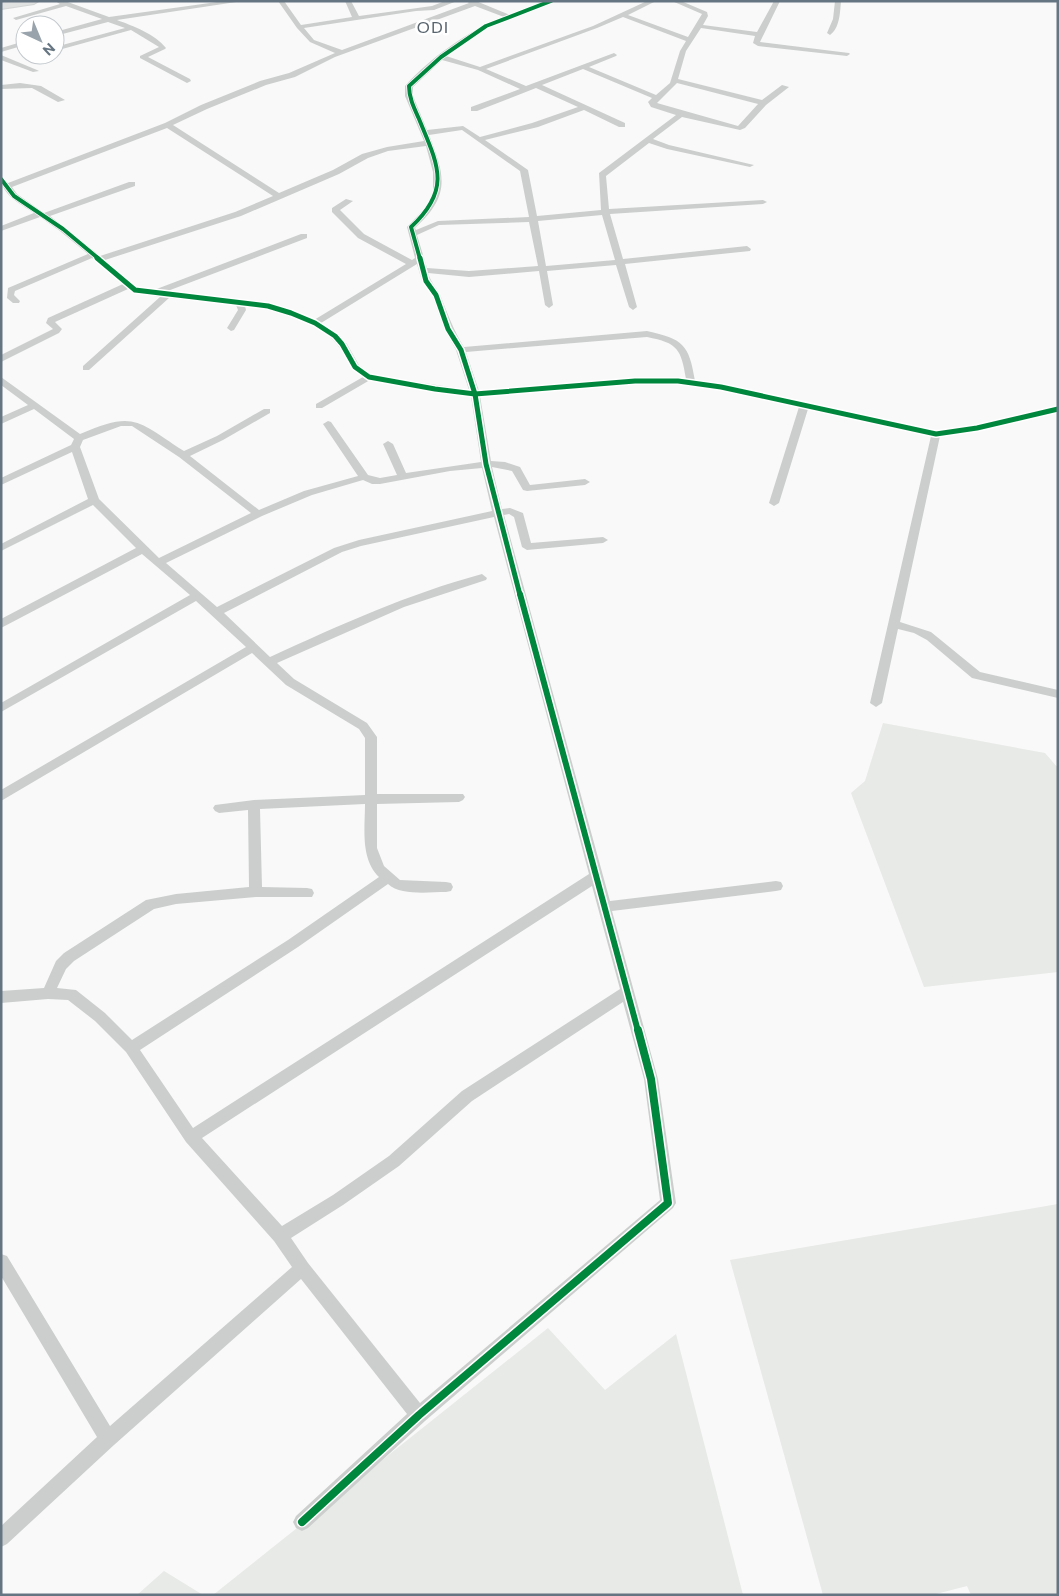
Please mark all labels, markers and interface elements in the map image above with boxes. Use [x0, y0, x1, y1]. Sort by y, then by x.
north arrow [15, 15, 65, 65]
district label: ODI [417, 17, 449, 36]
text: N [40, 40, 59, 59]

